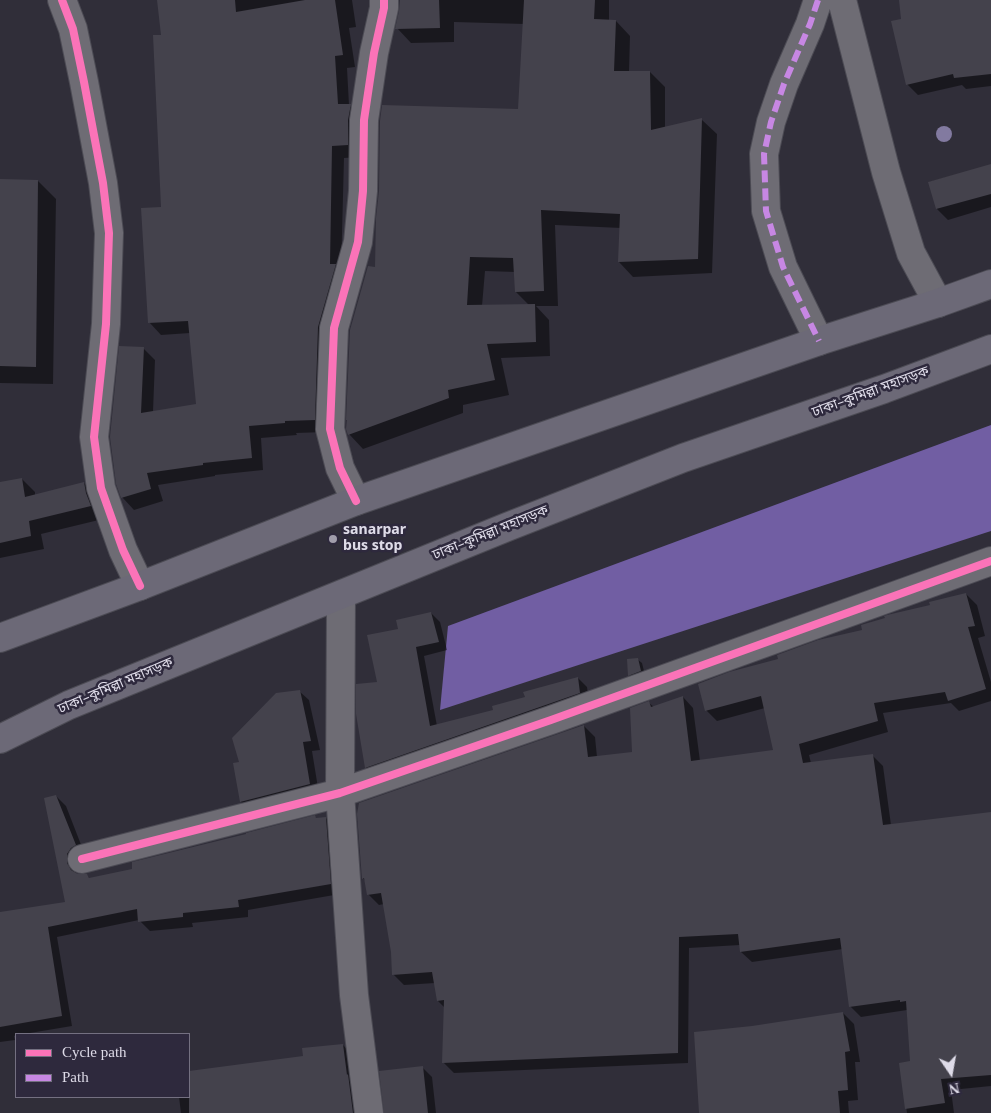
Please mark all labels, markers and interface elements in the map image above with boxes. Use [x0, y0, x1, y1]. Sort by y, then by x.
street label: ঢাকা–কুমিল্লা মহাসড়ক [810, 364, 932, 422]
street label: ঢাকা–কুমিল্লা মহাসড়ক [431, 503, 551, 565]
place label: sanarpar bus stop [343, 523, 406, 556]
marker: sanarpar bus stop [327, 533, 339, 545]
street label: ঢাকা–কুমিল্লা মহাসড়ক [56, 655, 176, 719]
legend [15, 1033, 190, 1098]
text: Cycle path [62, 1044, 127, 1060]
north arrow [926, 1048, 976, 1098]
text: Path [62, 1069, 89, 1085]
text: N [948, 1080, 961, 1097]

